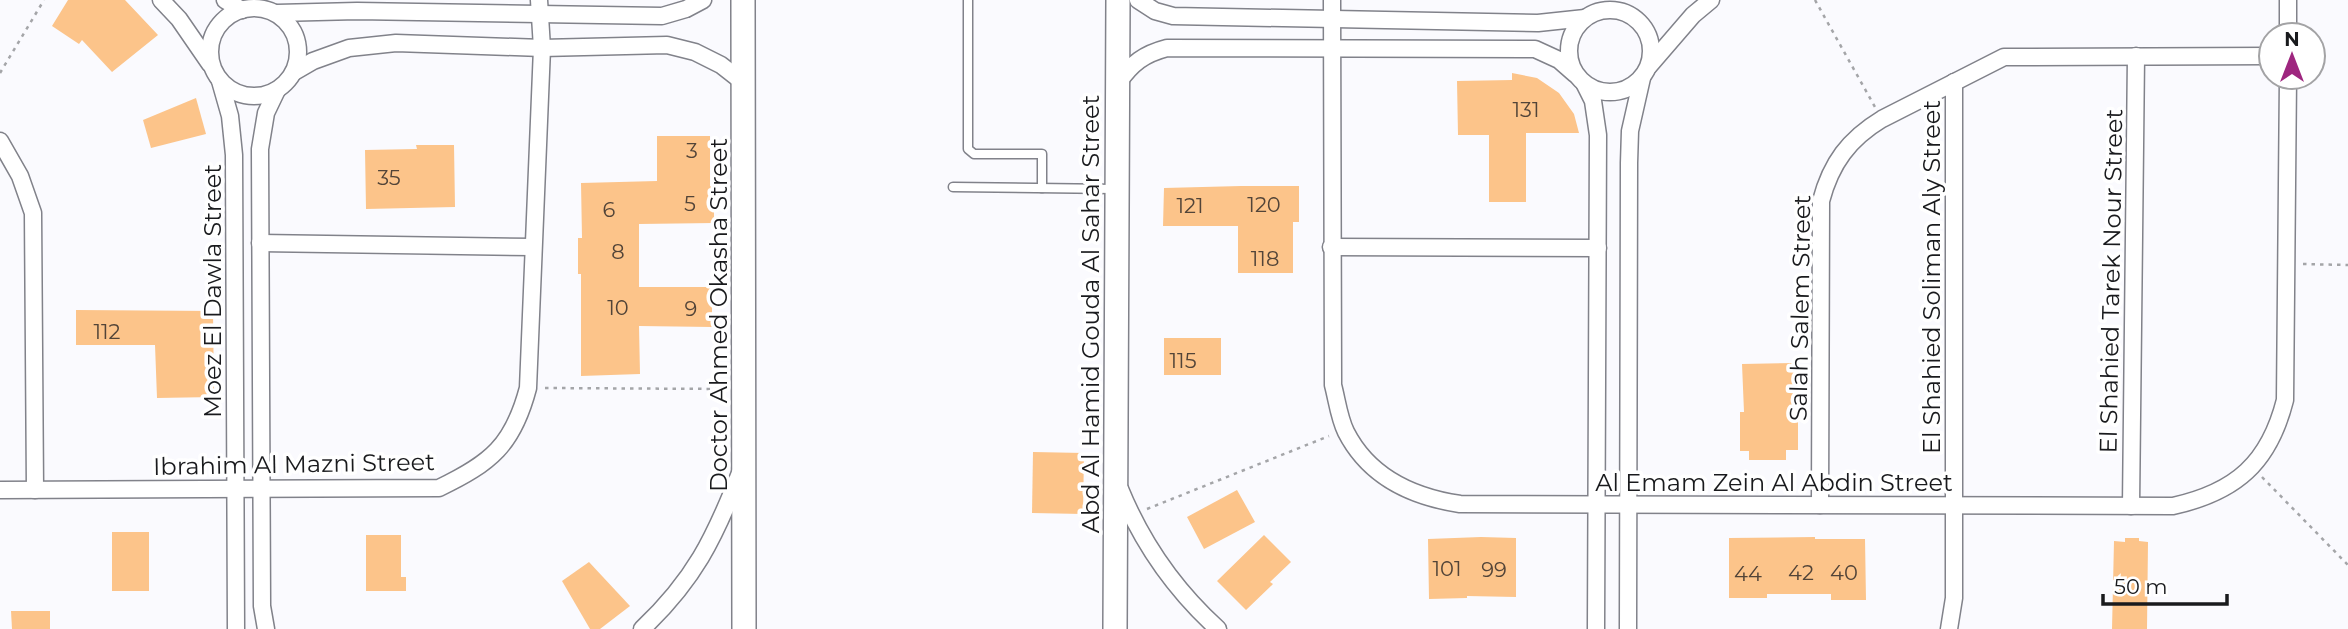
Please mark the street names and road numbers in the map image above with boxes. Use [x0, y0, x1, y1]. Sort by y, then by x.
street label: Abd Al Hamid Gouda Al Sahar Street [1076, 95, 1105, 533]
street label: El Shahied Soliman Aly Street [1917, 100, 1946, 454]
street label: El Shahied Tarek Nour Street [2093, 108, 2129, 454]
street label: Doctor Ahmed Okasha Street [704, 138, 733, 492]
street label: Moez El Dawla Street [198, 164, 227, 418]
street label: Salah Salem Street [1784, 194, 1816, 421]
street label: Ibrahim Al Mazni Street [153, 447, 435, 481]
street label: Al Emam Zein Al Abdin Street [1595, 468, 1953, 497]

